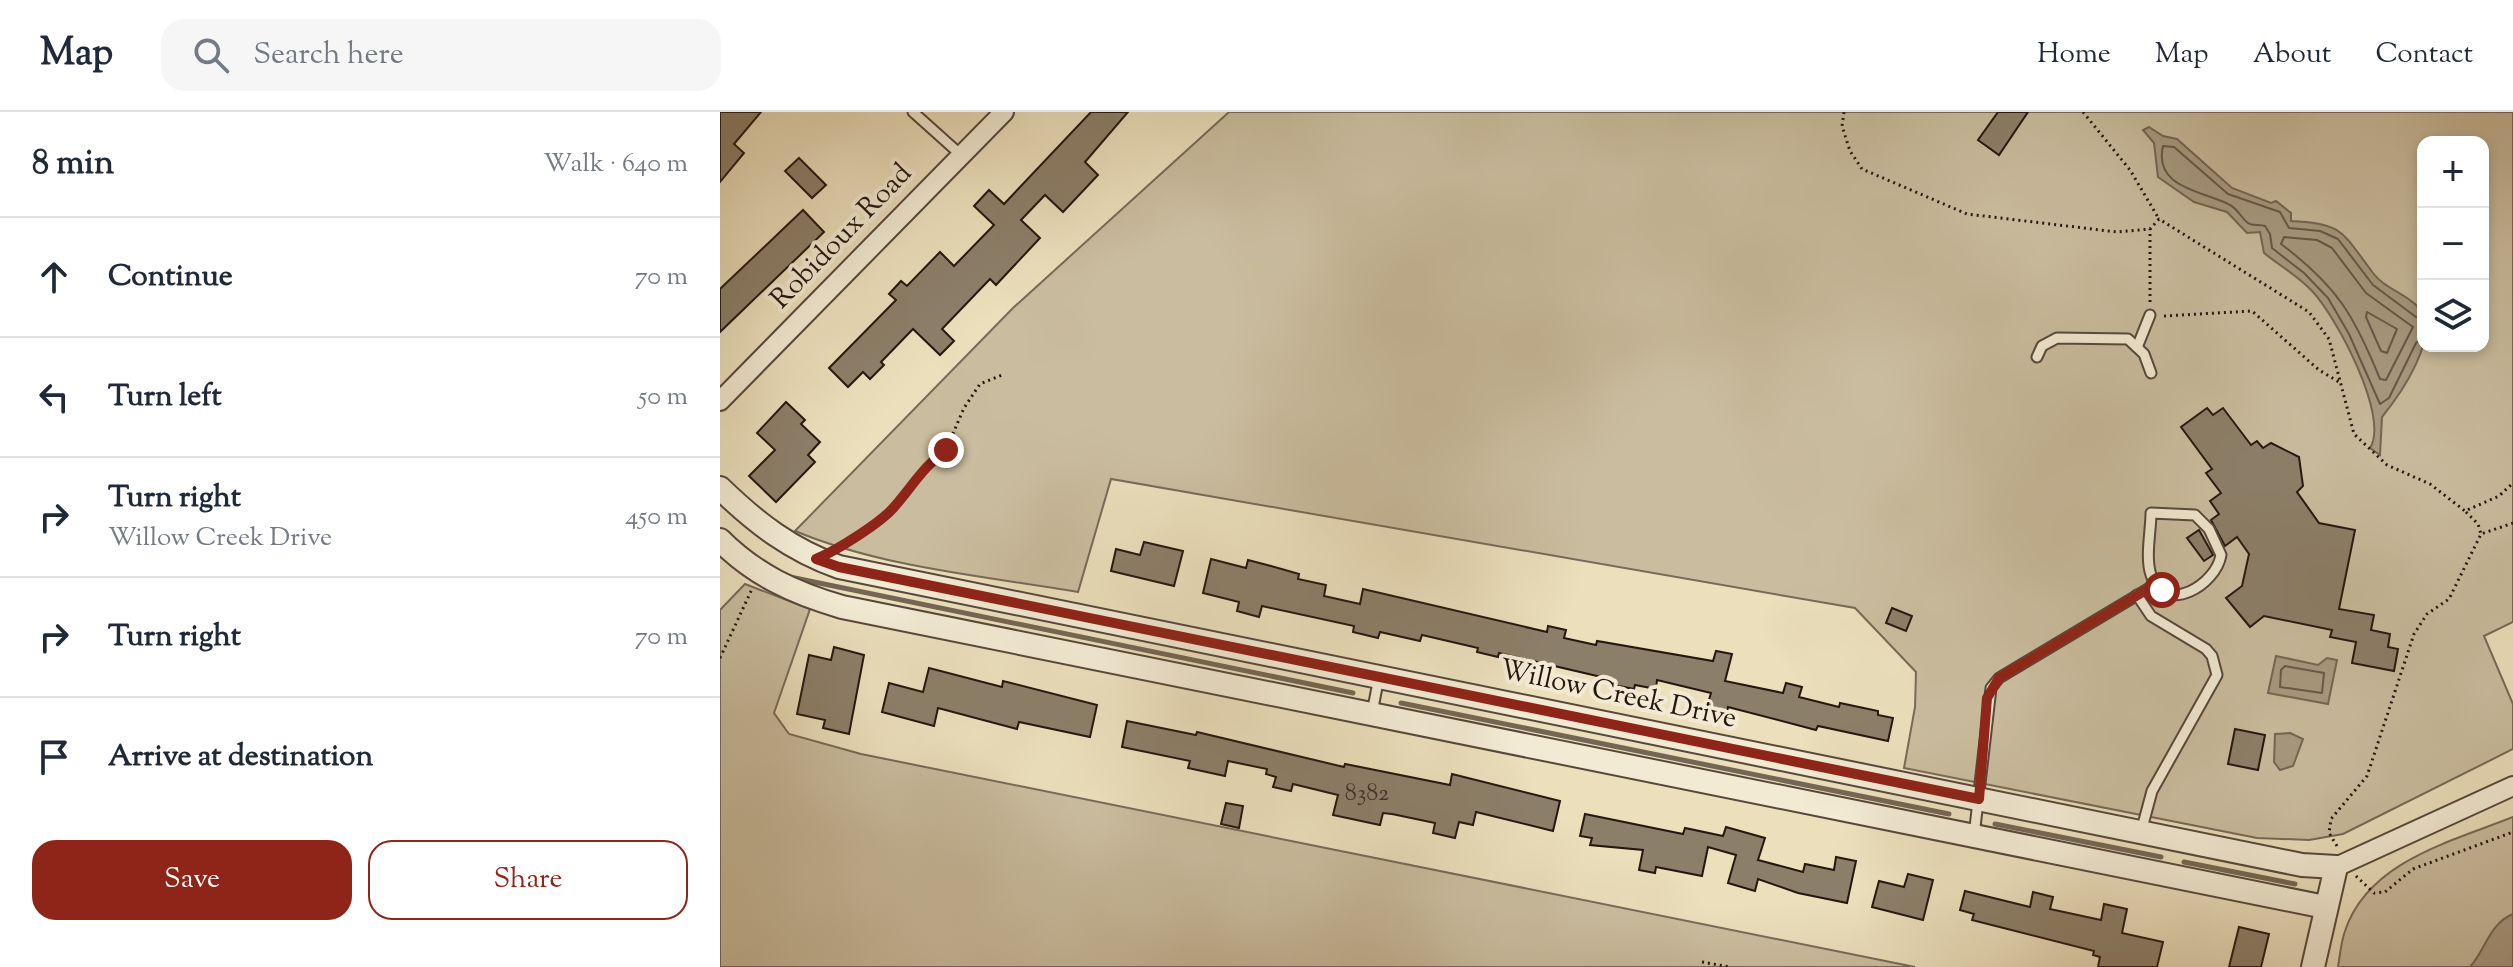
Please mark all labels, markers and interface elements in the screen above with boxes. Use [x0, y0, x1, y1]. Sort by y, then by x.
search box [161, 19, 721, 91]
text: Map [40, 28, 113, 82]
icon: search [189, 33, 233, 77]
text: Search here [253, 34, 404, 77]
text: Home [2037, 35, 2111, 75]
text: Map [2155, 35, 2209, 75]
text: About [2253, 35, 2331, 75]
text: Contact [2375, 35, 2473, 75]
map controls [2417, 136, 2489, 352]
button: + [2417, 136, 2489, 208]
text: 8 min [32, 140, 114, 189]
text: Walk · 640 m [543, 146, 688, 183]
street label: Robidoux Road [762, 155, 922, 319]
button: − [2417, 208, 2489, 280]
icon: ahead [32, 255, 76, 299]
text: Continue [108, 256, 233, 299]
text: 70 m [635, 259, 688, 296]
button: layers [2417, 280, 2489, 352]
icon: left [32, 375, 76, 419]
text: Turn left [108, 376, 222, 419]
text: 50 m [638, 379, 688, 416]
route end [928, 432, 964, 468]
text: Turn right [108, 477, 241, 520]
icon: right [32, 495, 76, 539]
text: 450 m [625, 499, 688, 536]
text: Willow Creek Drive [108, 520, 332, 557]
route start [2144, 572, 2180, 608]
icon: right [32, 615, 76, 659]
text: Turn right [108, 616, 241, 659]
text: 70 m [635, 619, 688, 656]
street label: Willow Creek Drive [1496, 650, 1740, 740]
icon: arrive [32, 735, 76, 779]
text: Arrive at destination [108, 736, 373, 779]
house number: 8382 [1345, 777, 1389, 811]
button: Save [32, 840, 352, 920]
button: Share [368, 840, 688, 920]

